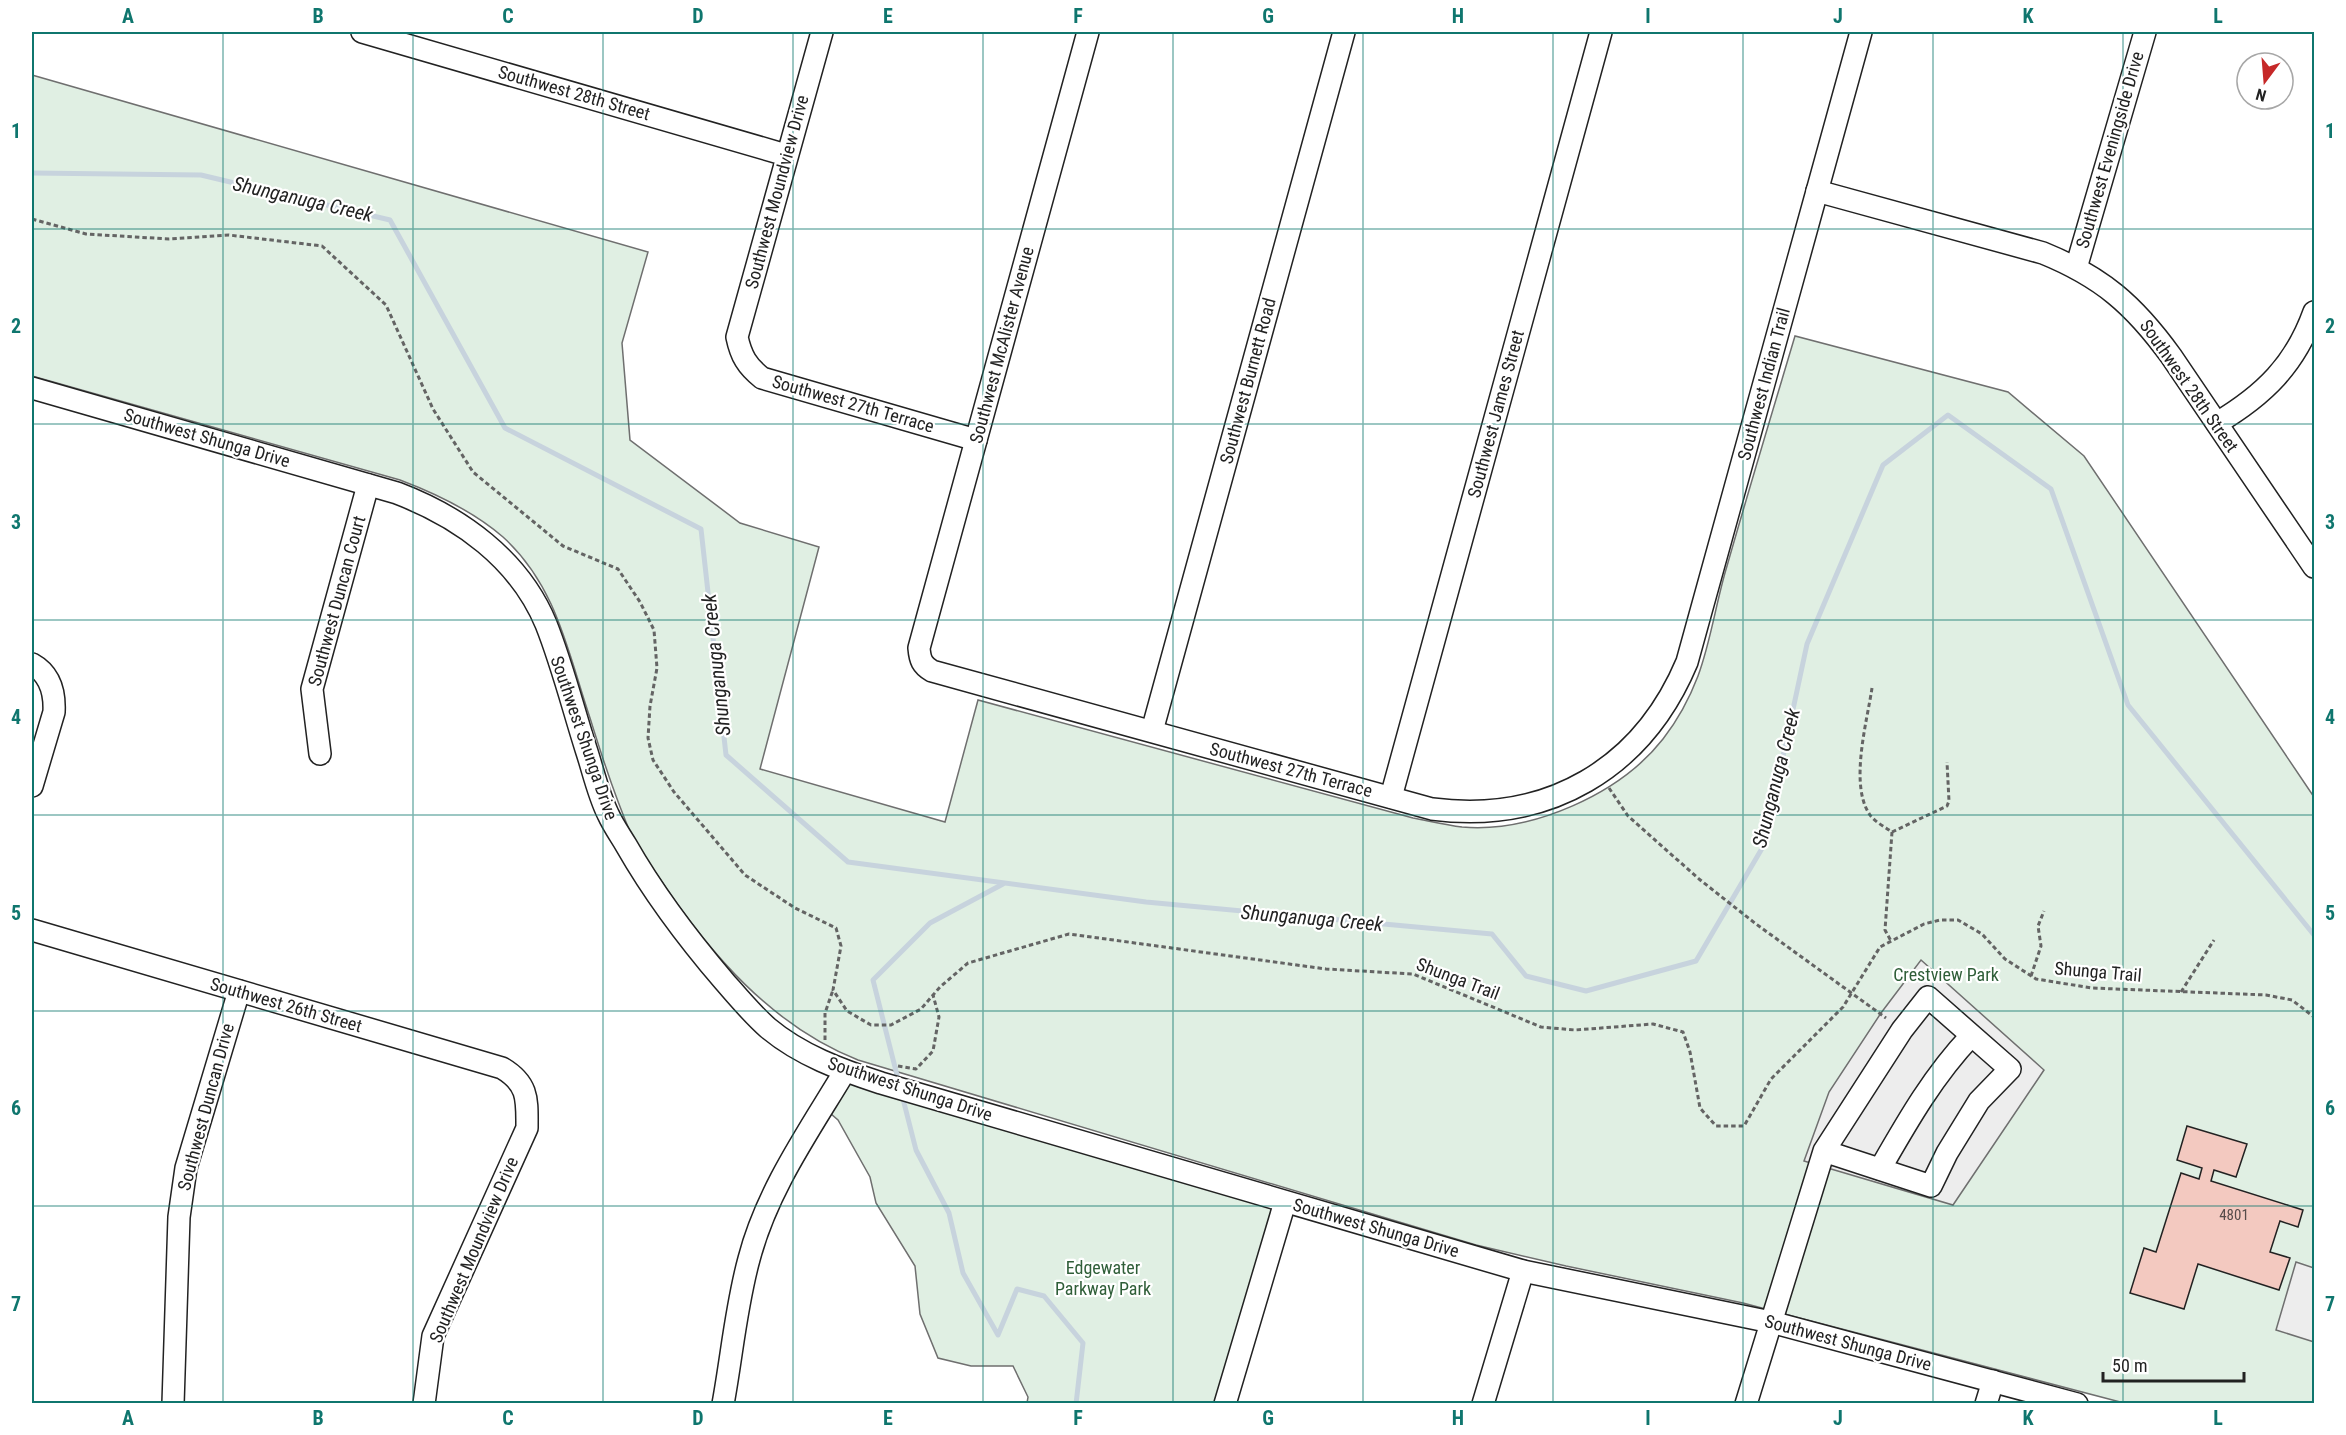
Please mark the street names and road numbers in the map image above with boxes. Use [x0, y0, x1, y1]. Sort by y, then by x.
street label: Southwest Eveningside Drive [2071, 49, 2148, 251]
street label: Southwest 28th Street [496, 61, 652, 124]
street label: Southwest Moundview Drive [741, 93, 813, 291]
street label: Southwest McAlister Avenue [965, 244, 1038, 446]
street label: Southwest Burnett Road [1215, 296, 1280, 466]
street label: Southwest Indian Trail [1733, 305, 1794, 462]
street label: Southwest 28th Street [2136, 315, 2243, 456]
street label: Southwest James Street [1463, 328, 1528, 500]
street label: Southwest 27th Terrace [770, 370, 936, 437]
street label: Southwest Shunga Drive [122, 404, 293, 471]
street label: Southwest Duncan Court [304, 513, 369, 688]
street label: Southwest Shunga Drive [547, 653, 622, 823]
street label: Southwest 27th Terrace [1208, 738, 1375, 801]
street label: Shunga Trail [1414, 953, 1503, 1004]
street label: Shunga Trail [2054, 957, 2143, 986]
street label: Southwest 26th Street [208, 973, 364, 1036]
street label: Southwest Duncan Drive [173, 1021, 238, 1193]
street label: Southwest Shunga Drive [825, 1052, 995, 1125]
street label: Southwest Moundview Drive [425, 1154, 522, 1346]
street label: Southwest Shunga Drive [1291, 1194, 1462, 1261]
street label: Southwest Shunga Drive [1762, 1310, 1934, 1375]

